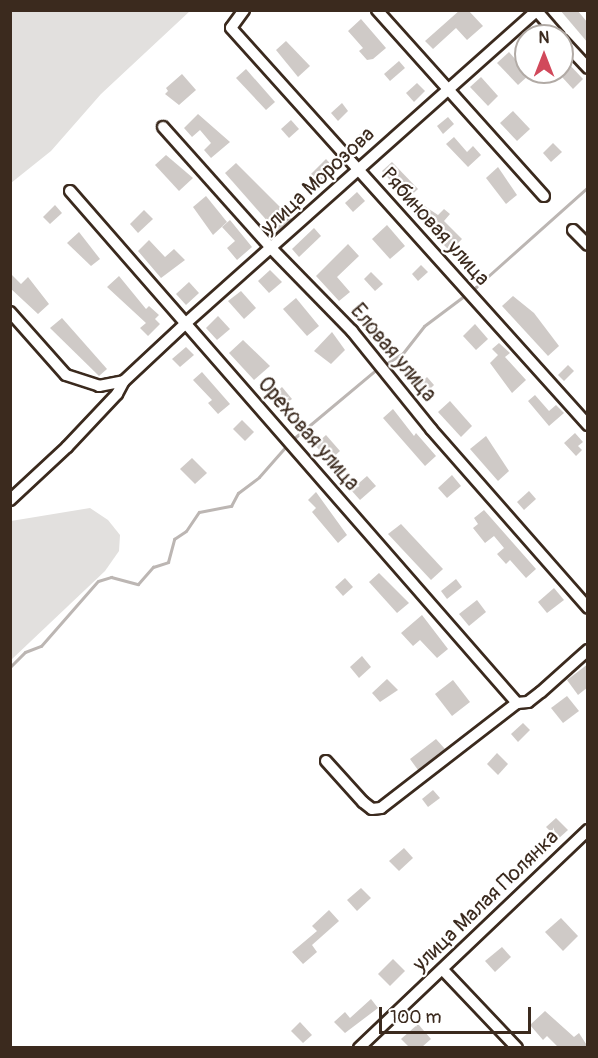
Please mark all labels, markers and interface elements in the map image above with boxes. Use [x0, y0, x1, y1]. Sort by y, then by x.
north arrow [514, 24, 574, 84]
text: N [539, 28, 549, 48]
street label: улица Морозова [256, 122, 380, 240]
street label: Рябиновая улица [375, 163, 495, 291]
street label: Еловая улица [345, 299, 441, 407]
street label: Ореховая улица [252, 372, 364, 496]
street label: улица Малая Полянка [408, 825, 564, 977]
scale bar [382, 995, 534, 1033]
text: 100 m [390, 1006, 442, 1029]

